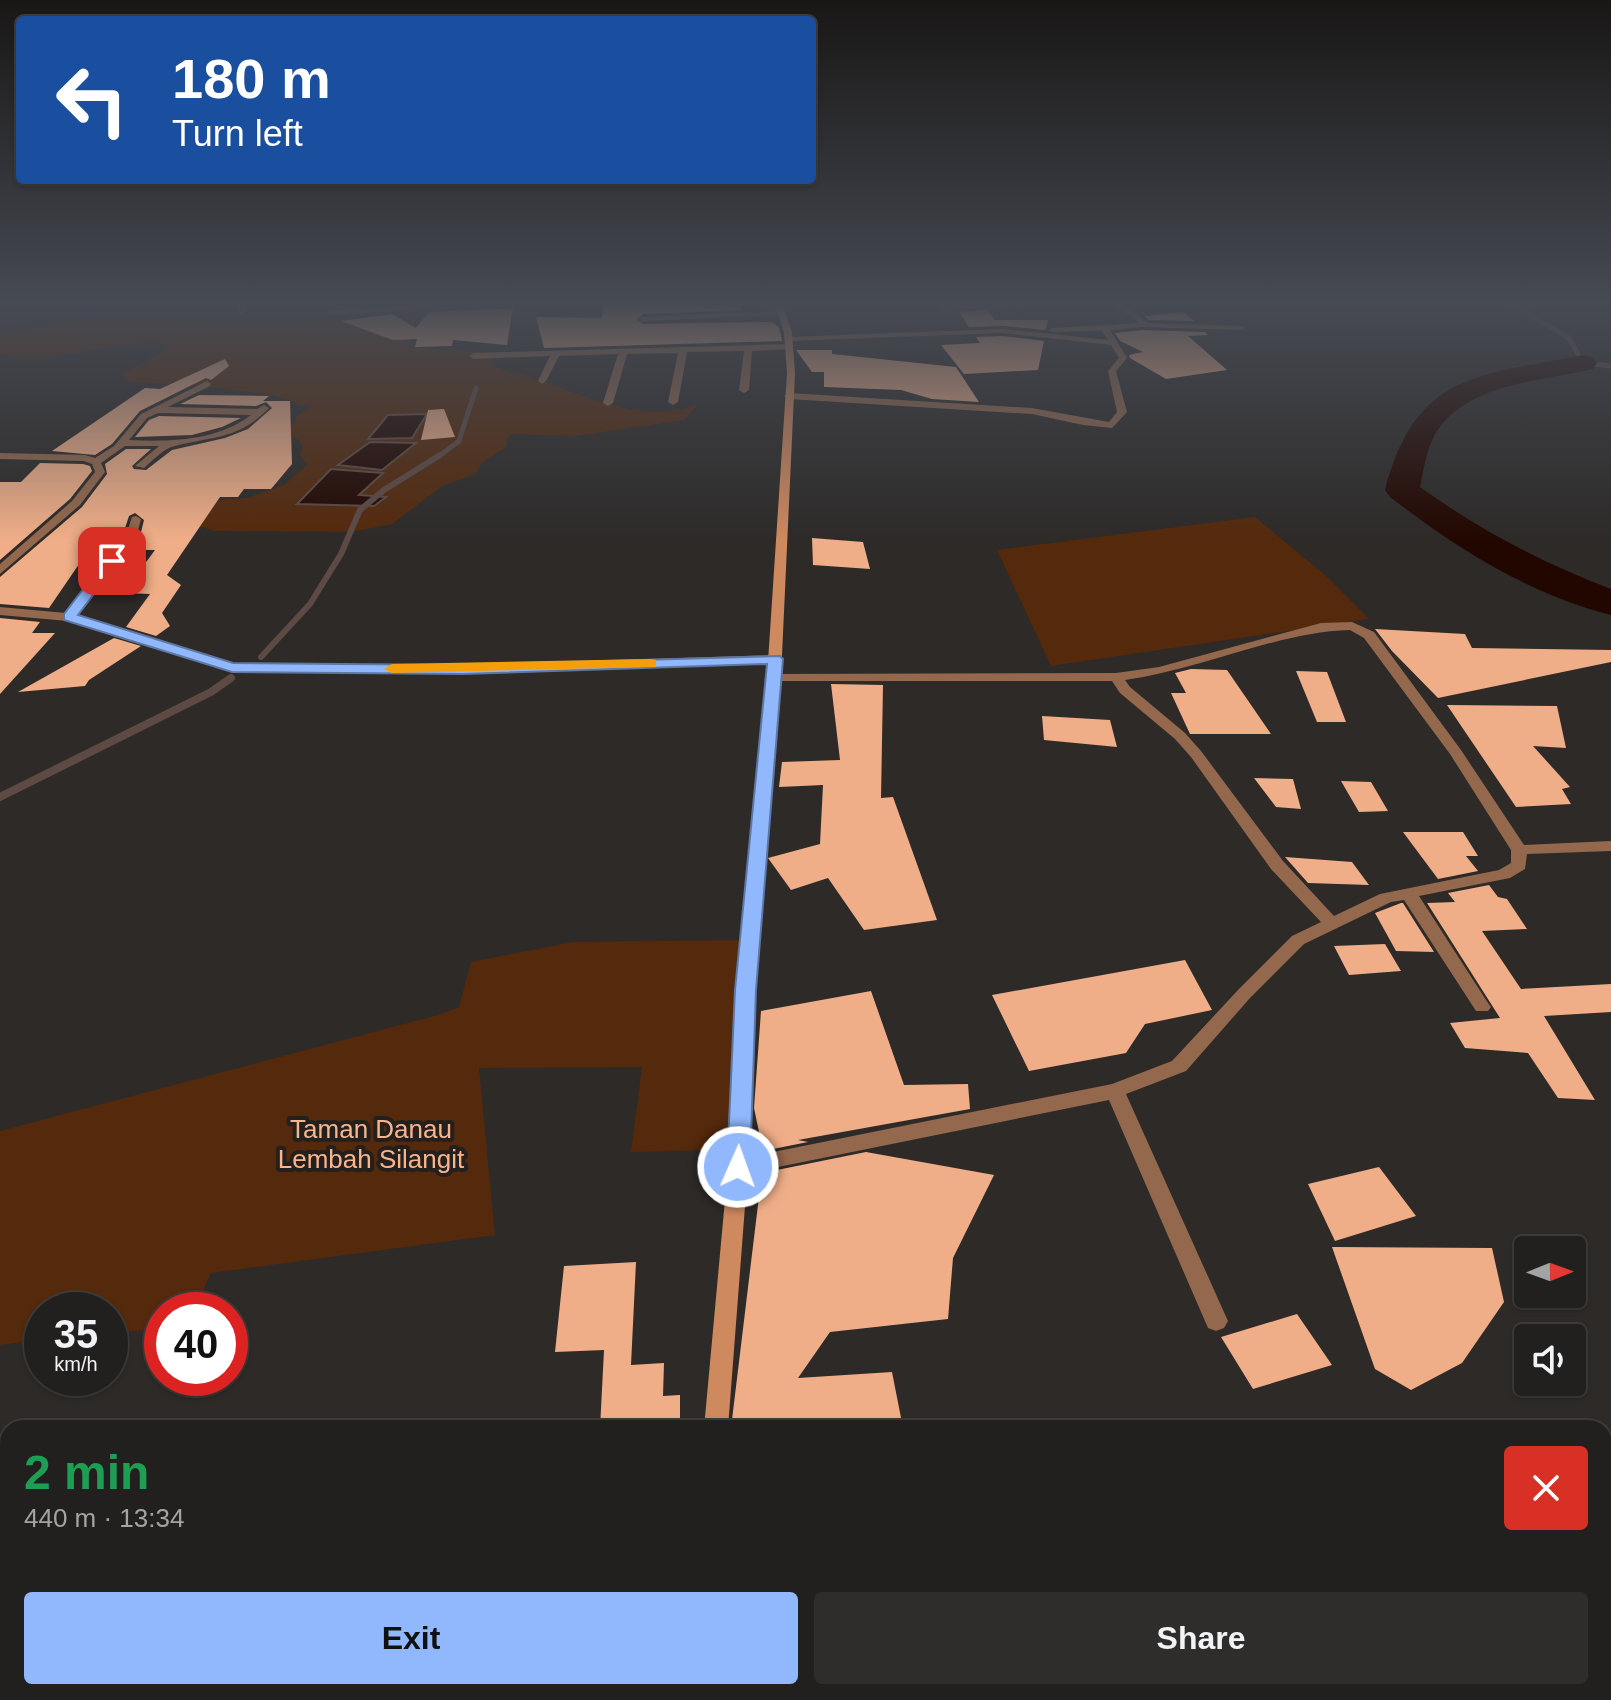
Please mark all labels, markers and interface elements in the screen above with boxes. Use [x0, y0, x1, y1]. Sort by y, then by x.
text: 180 m [172, 47, 331, 110]
icon: left [40, 48, 144, 152]
text: Turn left [172, 113, 303, 154]
pin [78, 527, 146, 595]
icon: arrive [90, 539, 134, 583]
park label: Taman Danau Lembah Silangit [278, 1114, 465, 1174]
position arrow [696, 1125, 780, 1209]
north arrow [1514, 1236, 1586, 1308]
map controls [1514, 1236, 1586, 1396]
speed limit sign: 40 [144, 1292, 248, 1396]
text: 35 [54, 1312, 98, 1356]
button: sound [1514, 1324, 1586, 1396]
text: km/h [54, 1353, 98, 1375]
text: 2 min [24, 1446, 149, 1499]
button: close [1504, 1446, 1588, 1530]
text: 440 m · 13:34 [24, 1503, 184, 1533]
button: Exit [24, 1592, 798, 1684]
button: Share [814, 1592, 1588, 1684]

